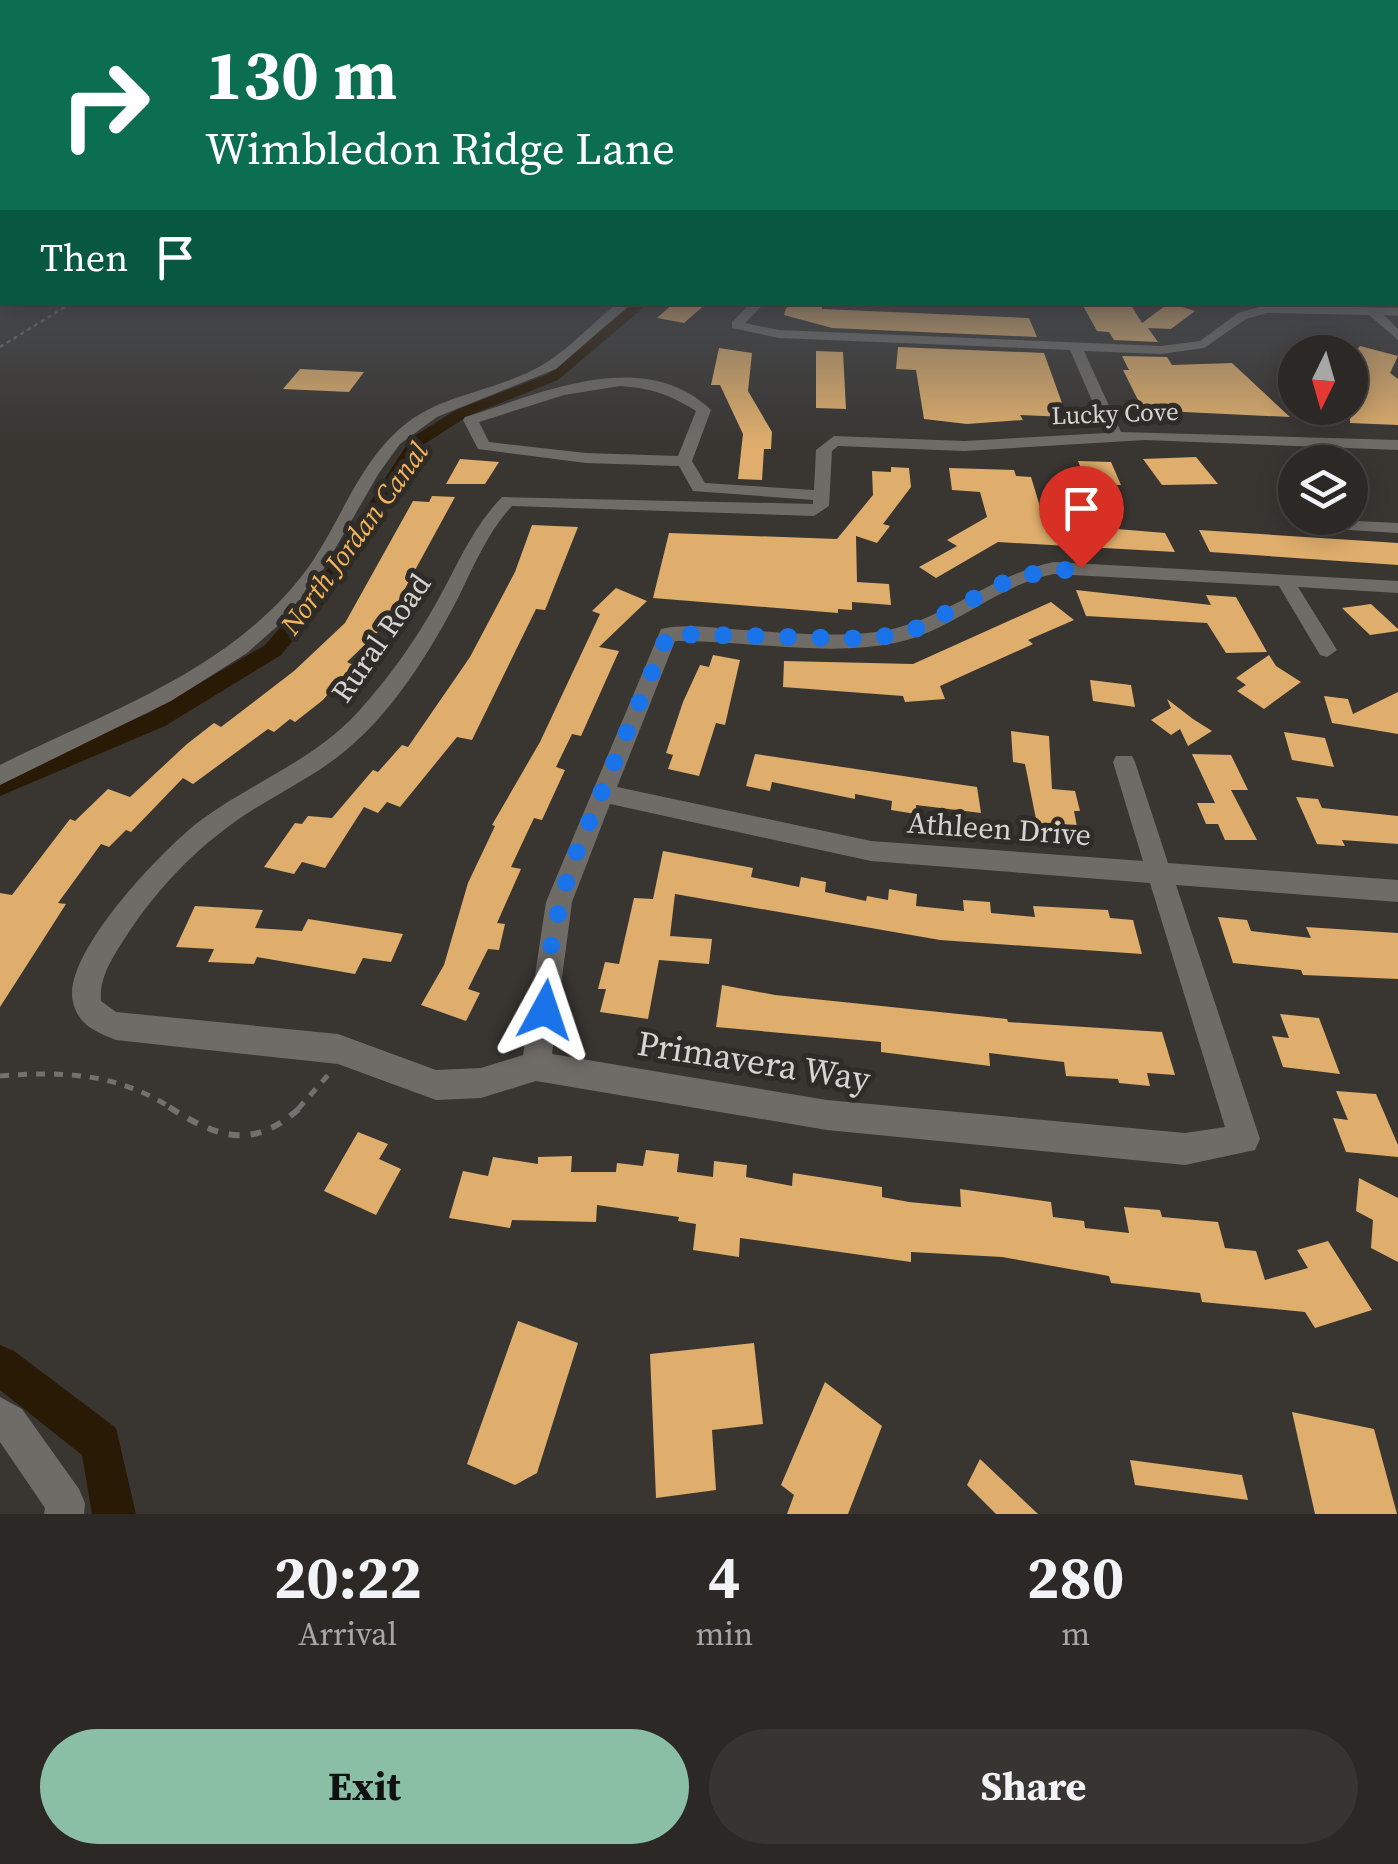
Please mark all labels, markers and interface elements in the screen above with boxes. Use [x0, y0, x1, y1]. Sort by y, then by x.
text: 130 m [205, 26, 397, 122]
icon: right [40, 40, 170, 170]
text: Wimbledon Ridge Lane [205, 117, 675, 179]
icon: arrive [148, 230, 203, 285]
text: Then [40, 232, 128, 284]
north arrow [1278, 335, 1368, 425]
map controls [1278, 335, 1368, 535]
street label: Lucky Cove [1051, 394, 1179, 432]
water label: North Jordan Canal [271, 434, 437, 643]
button: layers [1278, 445, 1368, 535]
pin [1039, 466, 1124, 569]
icon: arrive [1054, 481, 1109, 536]
street label: Rural Road [321, 565, 440, 710]
street label: Athleen Drive [906, 802, 1092, 855]
position arrow [493, 958, 597, 1062]
street label: Primavera Way [634, 1019, 874, 1103]
text: 20:22 [274, 1536, 422, 1618]
text: 4 [708, 1536, 741, 1618]
text: 280 [1027, 1536, 1124, 1618]
text: Arrival [298, 1612, 397, 1656]
text: min [695, 1612, 753, 1656]
text: m [1061, 1612, 1090, 1656]
button: Exit [40, 1729, 689, 1844]
button: Share [709, 1729, 1358, 1844]

